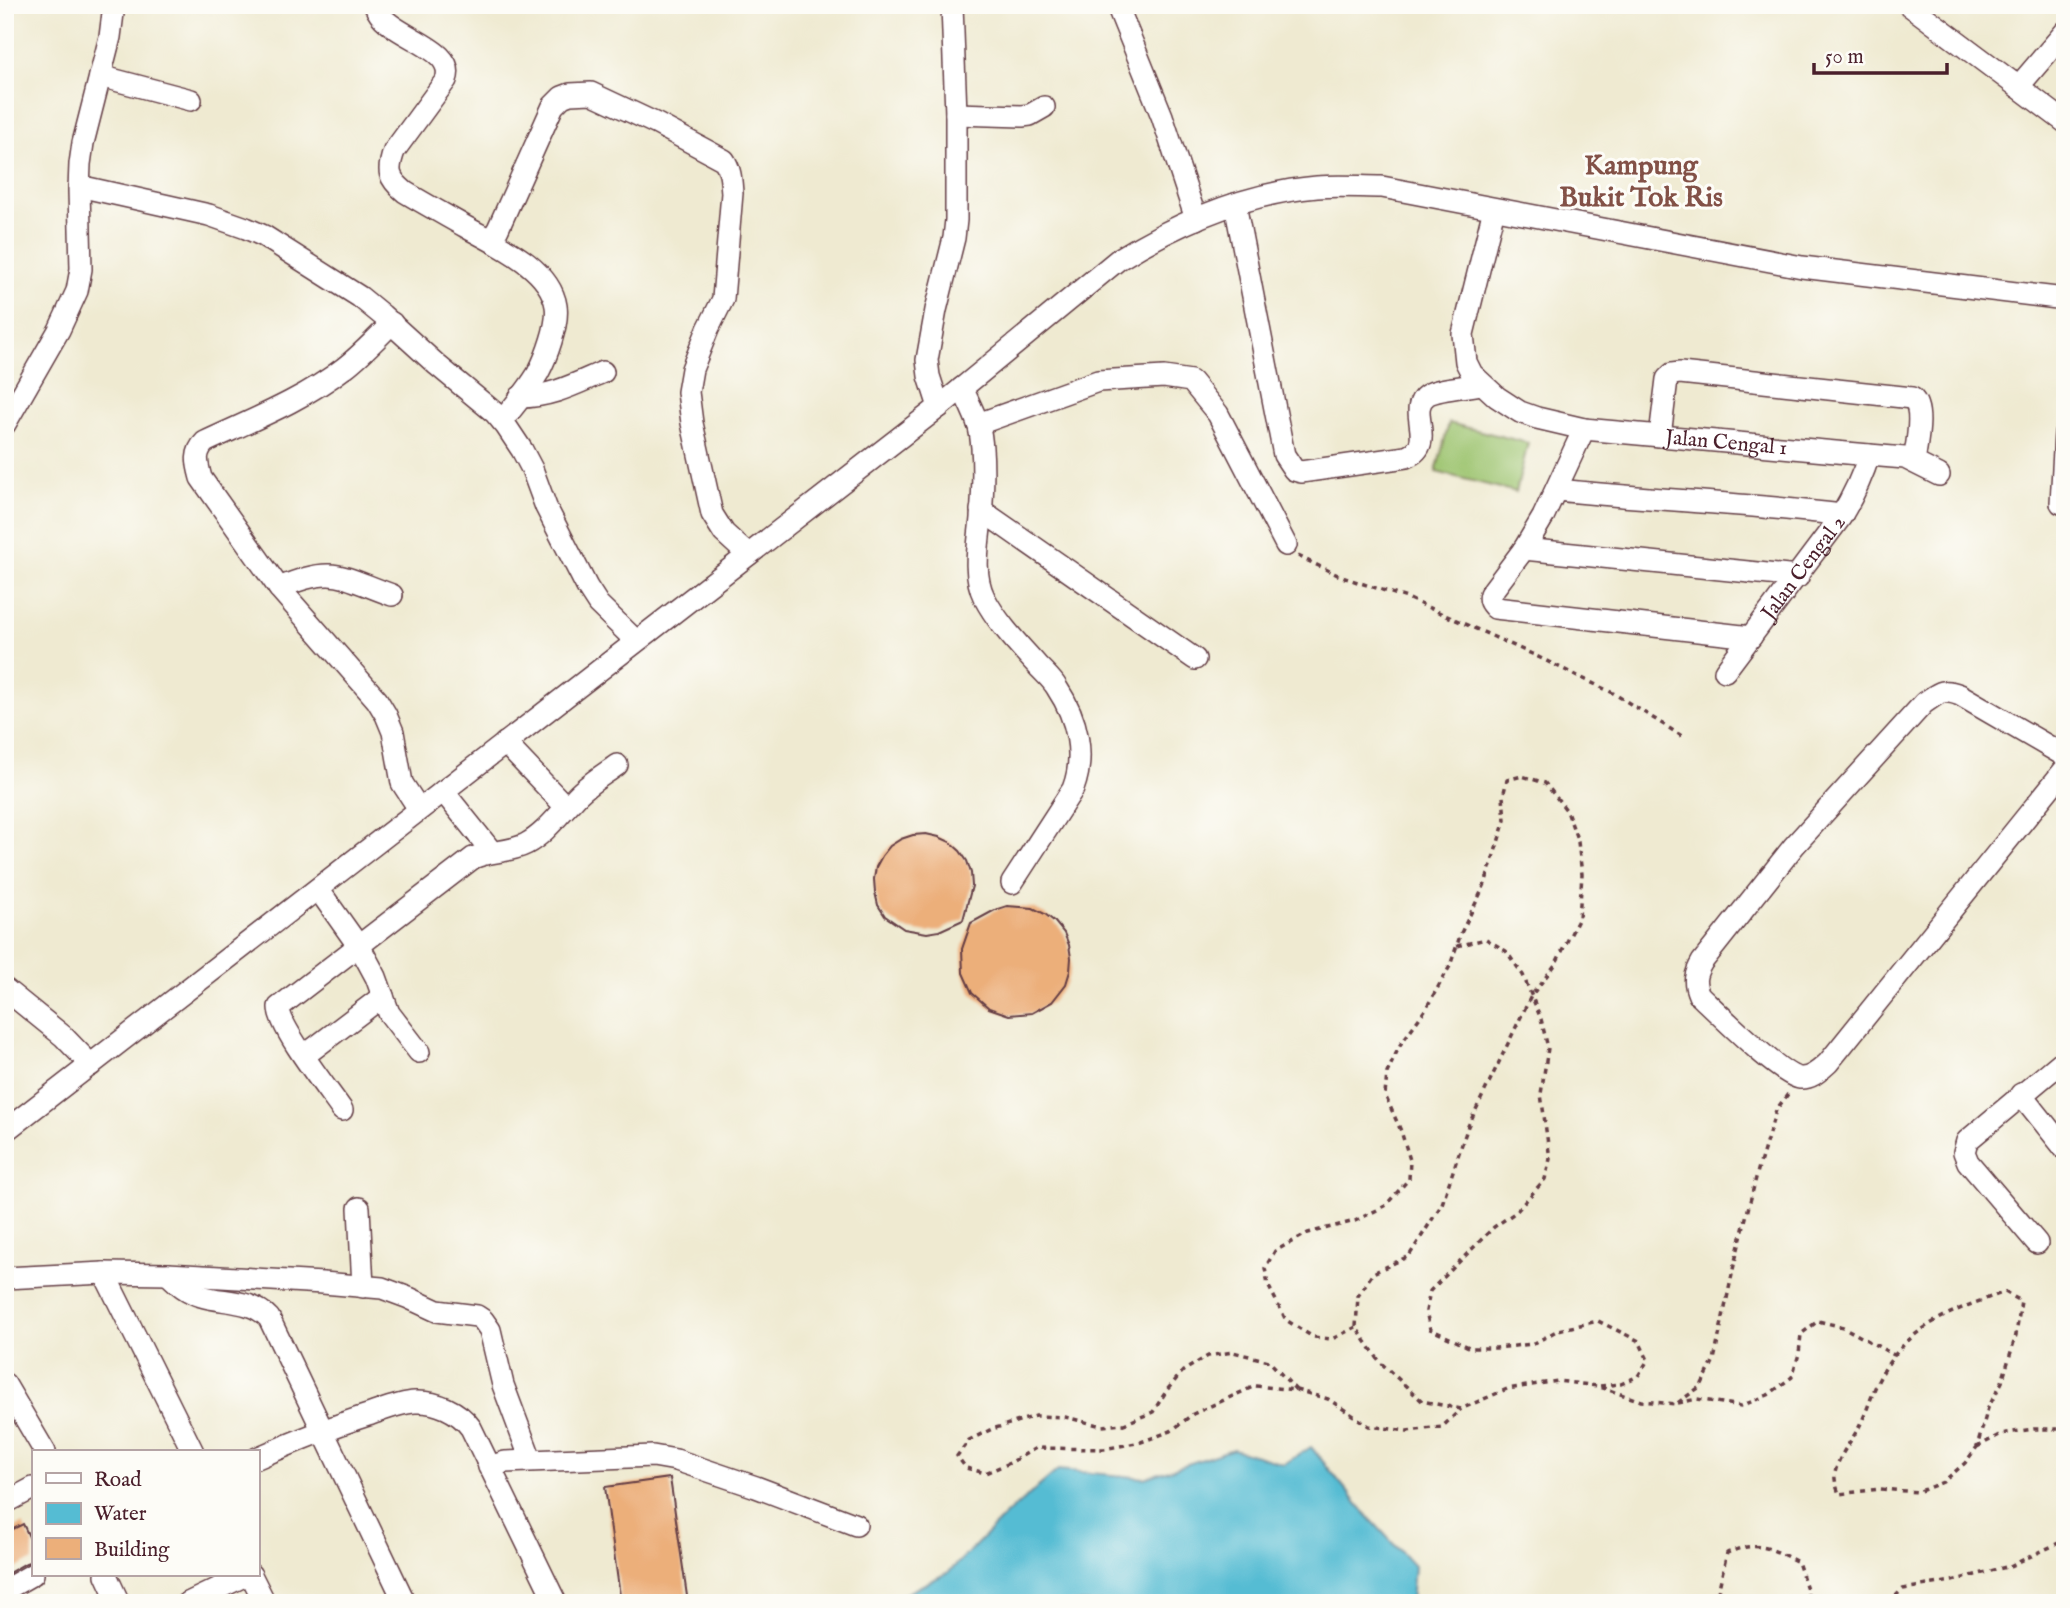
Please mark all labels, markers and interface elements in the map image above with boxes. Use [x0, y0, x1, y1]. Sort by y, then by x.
scale bar [1814, 32, 1948, 76]
text: 50 m [1825, 44, 1864, 71]
district label: Kampung Bukit Tok Ris [1559, 149, 1723, 216]
street label: Jalan Cengal 1 [1662, 424, 1788, 462]
street label: Jalan Cengal 2 [1755, 510, 1853, 627]
legend [32, 1450, 259, 1576]
text: Road [94, 1467, 142, 1494]
text: Water [94, 1501, 147, 1528]
text: Building [94, 1537, 170, 1564]

